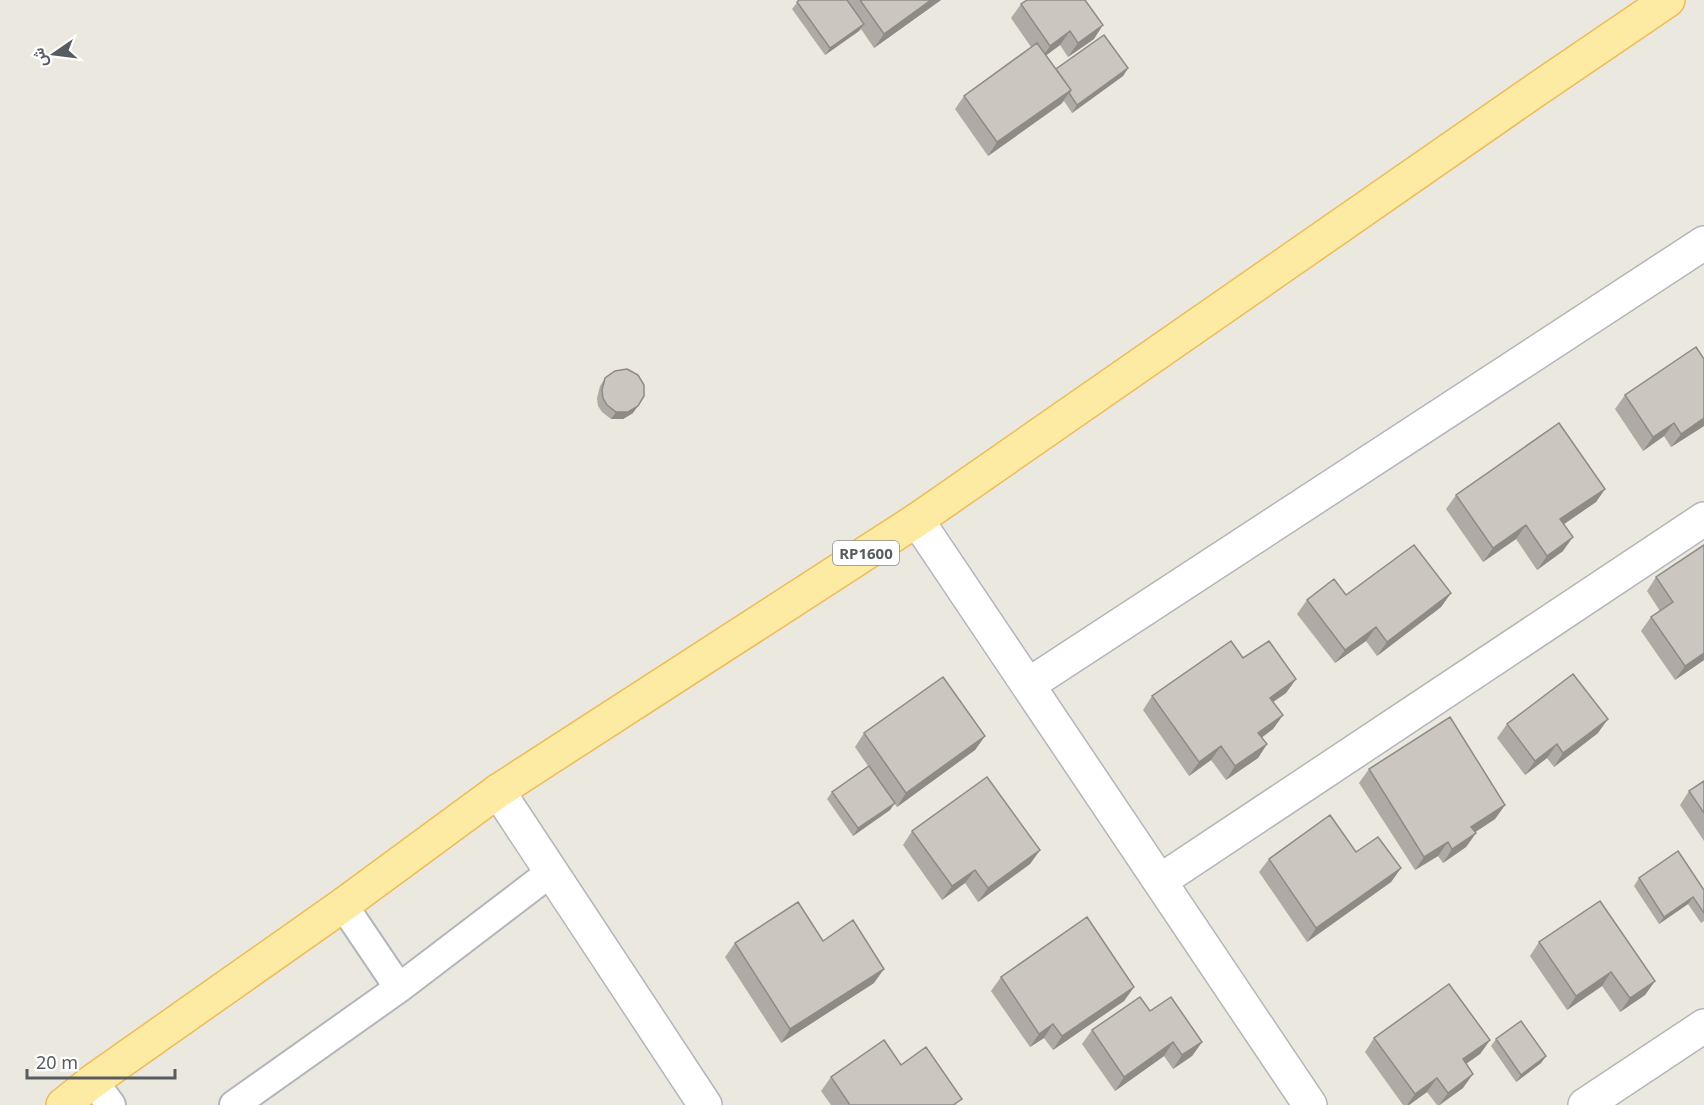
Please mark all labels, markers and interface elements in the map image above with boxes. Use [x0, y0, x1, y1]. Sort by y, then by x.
north arrow [24, 24, 84, 84]
text: ش [26, 46, 52, 70]
road number: RP1600 [833, 541, 899, 565]
scale bar [27, 1042, 176, 1080]
text: 20 m [36, 1050, 78, 1074]

